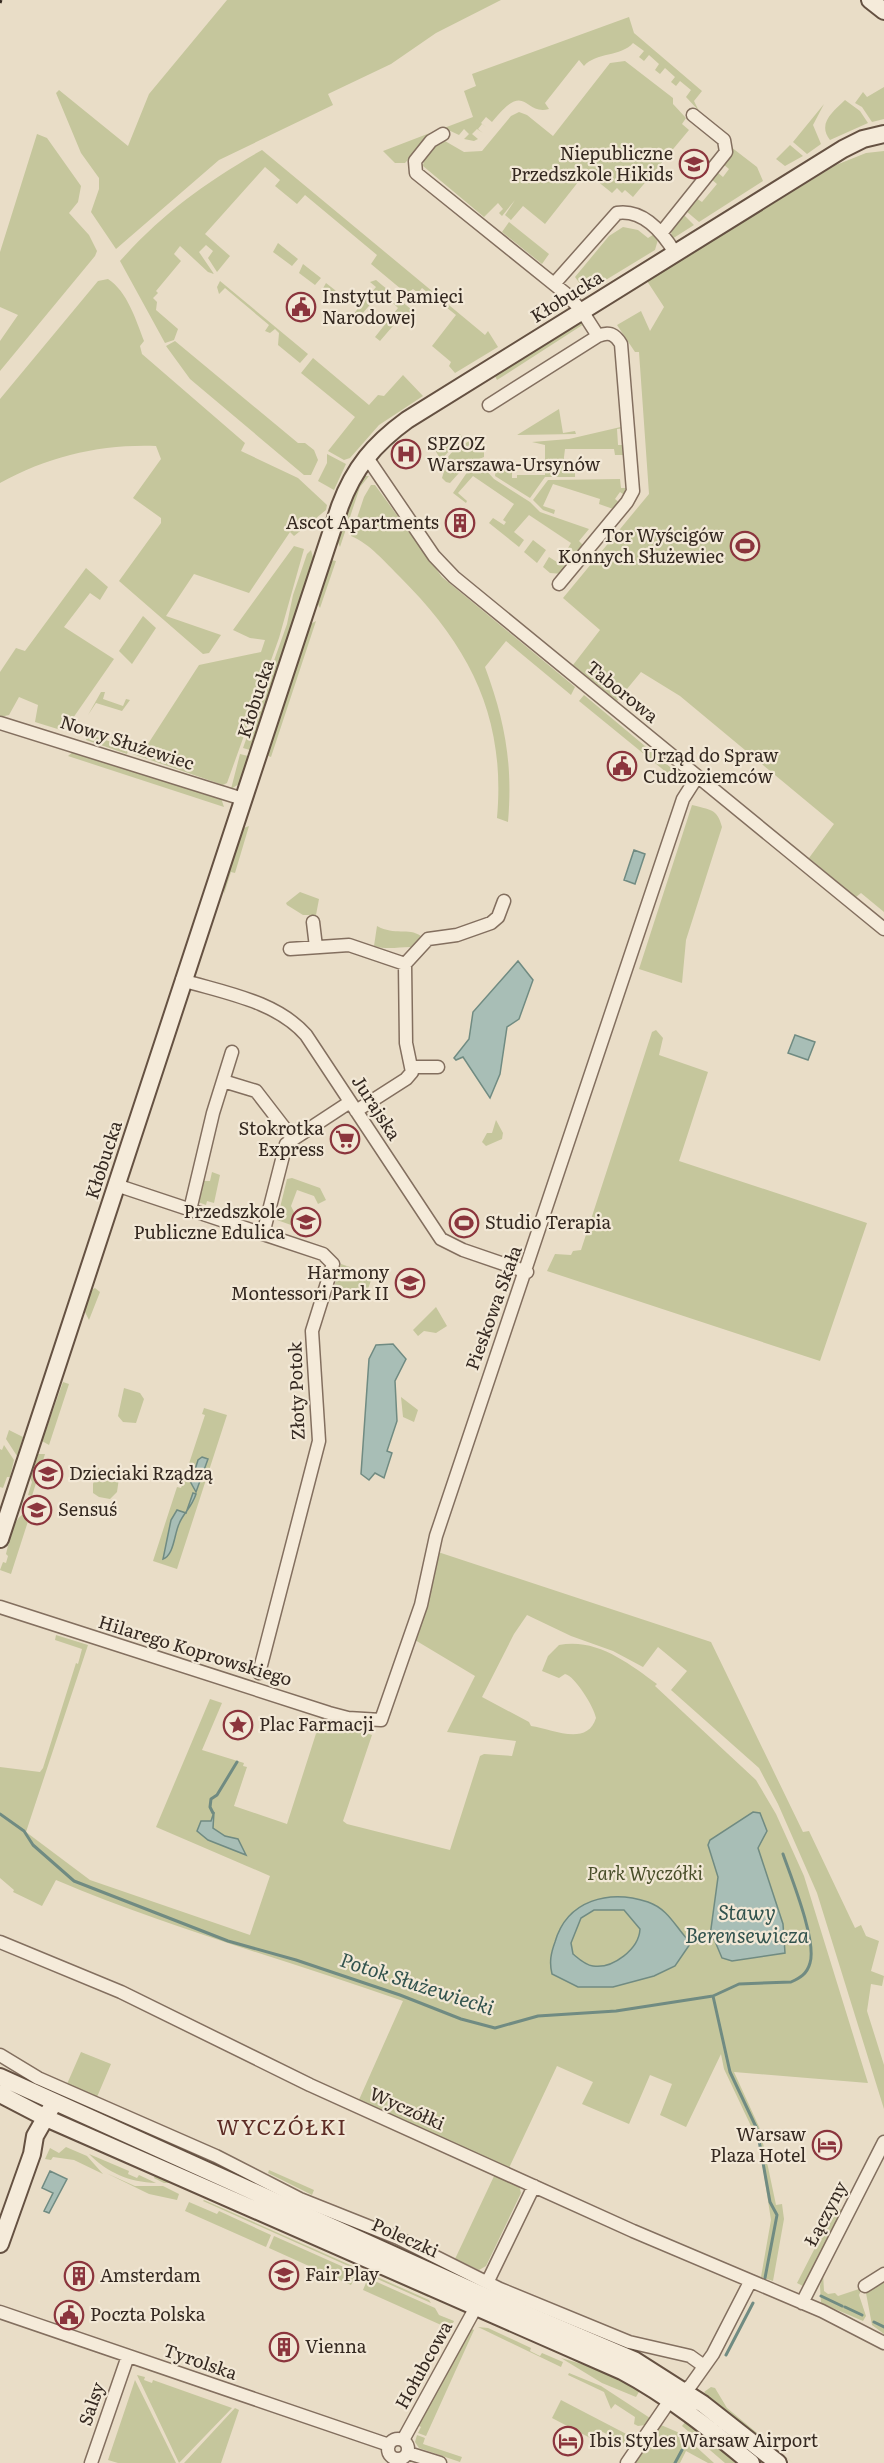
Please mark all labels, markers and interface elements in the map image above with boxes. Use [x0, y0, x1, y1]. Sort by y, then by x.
place label: Niepubliczne Przedszkole Hikids [511, 139, 673, 187]
school or university icon: Niepubliczne Przedszkole Hikids [678, 148, 710, 180]
street label: Kłobucka [525, 263, 608, 329]
place label: Instytut Pamięci Narodowej [322, 282, 464, 330]
public building icon: Instytut Pamięci Narodowej [285, 291, 317, 323]
place label: SPZOZ Warszawa-Ursynów [427, 429, 601, 477]
hospital icon: SPZOZ Warszawa-Ursynów [390, 438, 422, 470]
building icon: Ascot Apartments [444, 507, 476, 539]
place label: Ascot Apartments [286, 508, 439, 535]
place label: Tor Wyścigów Konnych Służewiec [558, 521, 725, 569]
sports icon: Tor Wyścigów Konnych Służewiec [729, 530, 761, 562]
street label: Taborowa [581, 653, 665, 729]
street label: Kłobucka [229, 655, 280, 741]
street label: Nowy Służewiec [57, 707, 198, 776]
place label: Urząd do Spraw Cudzoziemców [643, 741, 779, 789]
public building icon: Urząd do Spraw Cudzoziemców [606, 750, 638, 782]
street label: Jurajska [346, 1069, 409, 1145]
place label: Stokrotka Express [239, 1114, 324, 1162]
street label: Kłobucka [77, 1116, 128, 1202]
supermarket icon: Stokrotka Express [329, 1123, 361, 1155]
place label: Przedszkole Publiczne Edulica [134, 1197, 285, 1245]
school or university icon: Przedszkole Publiczne Edulica [290, 1206, 322, 1238]
sports icon: Studio Terapia [448, 1207, 480, 1239]
place label: Studio Terapia [485, 1208, 612, 1235]
street label: Pieskowa Skała [458, 1241, 528, 1374]
place label: Harmony Montessori Park II [231, 1258, 390, 1306]
school or university icon: Harmony Montessori Park II [394, 1267, 426, 1299]
street label: Złoty Potok [280, 1340, 311, 1441]
school or university icon: Dzieciaki Rządzą [32, 1458, 64, 1490]
place label: Dzieciaki Rządzą [69, 1459, 213, 1486]
school or university icon: Sensuś [21, 1494, 53, 1526]
place label: Sensuś [58, 1495, 117, 1522]
street label: Hilarego Koprowskiego [95, 1607, 296, 1692]
place icon: Plac Farmacji [222, 1709, 254, 1741]
place label: Plac Farmacji [259, 1710, 374, 1737]
park label: Park Wyczółki [587, 1859, 704, 1886]
water label: Stawy Berensewicza [685, 1896, 810, 1949]
water label: Potok Służewiecki [337, 1943, 499, 2021]
street label: Wyczółki [366, 2079, 450, 2136]
district label: WYCZÓŁKI [217, 2110, 347, 2141]
place label: Warsaw Plaza Hotel [710, 2120, 807, 2168]
hotel icon: Warsaw Plaza Hotel [811, 2129, 843, 2161]
street label: Łączyny [796, 2175, 853, 2251]
street label: Poleczki [368, 2210, 444, 2263]
school or university icon: Fair Play [268, 2259, 300, 2291]
building icon: Amsterdam [63, 2260, 95, 2292]
place label: Fair Play [305, 2260, 380, 2287]
place label: Amsterdam [100, 2261, 201, 2288]
public building icon: Poczta Polska [53, 2299, 85, 2331]
place label: Poczta Polska [90, 2300, 206, 2327]
street label: Hołubcowa [387, 2315, 458, 2413]
building icon: Vienna [268, 2331, 300, 2363]
place label: Vienna [305, 2332, 367, 2359]
street label: Tyrolska [160, 2335, 242, 2386]
street label: Salsy [71, 2377, 111, 2429]
hotel icon: Ibis Styles Warsaw Airport [552, 2425, 584, 2457]
place label: Ibis Styles Warsaw Airport [589, 2426, 819, 2453]

